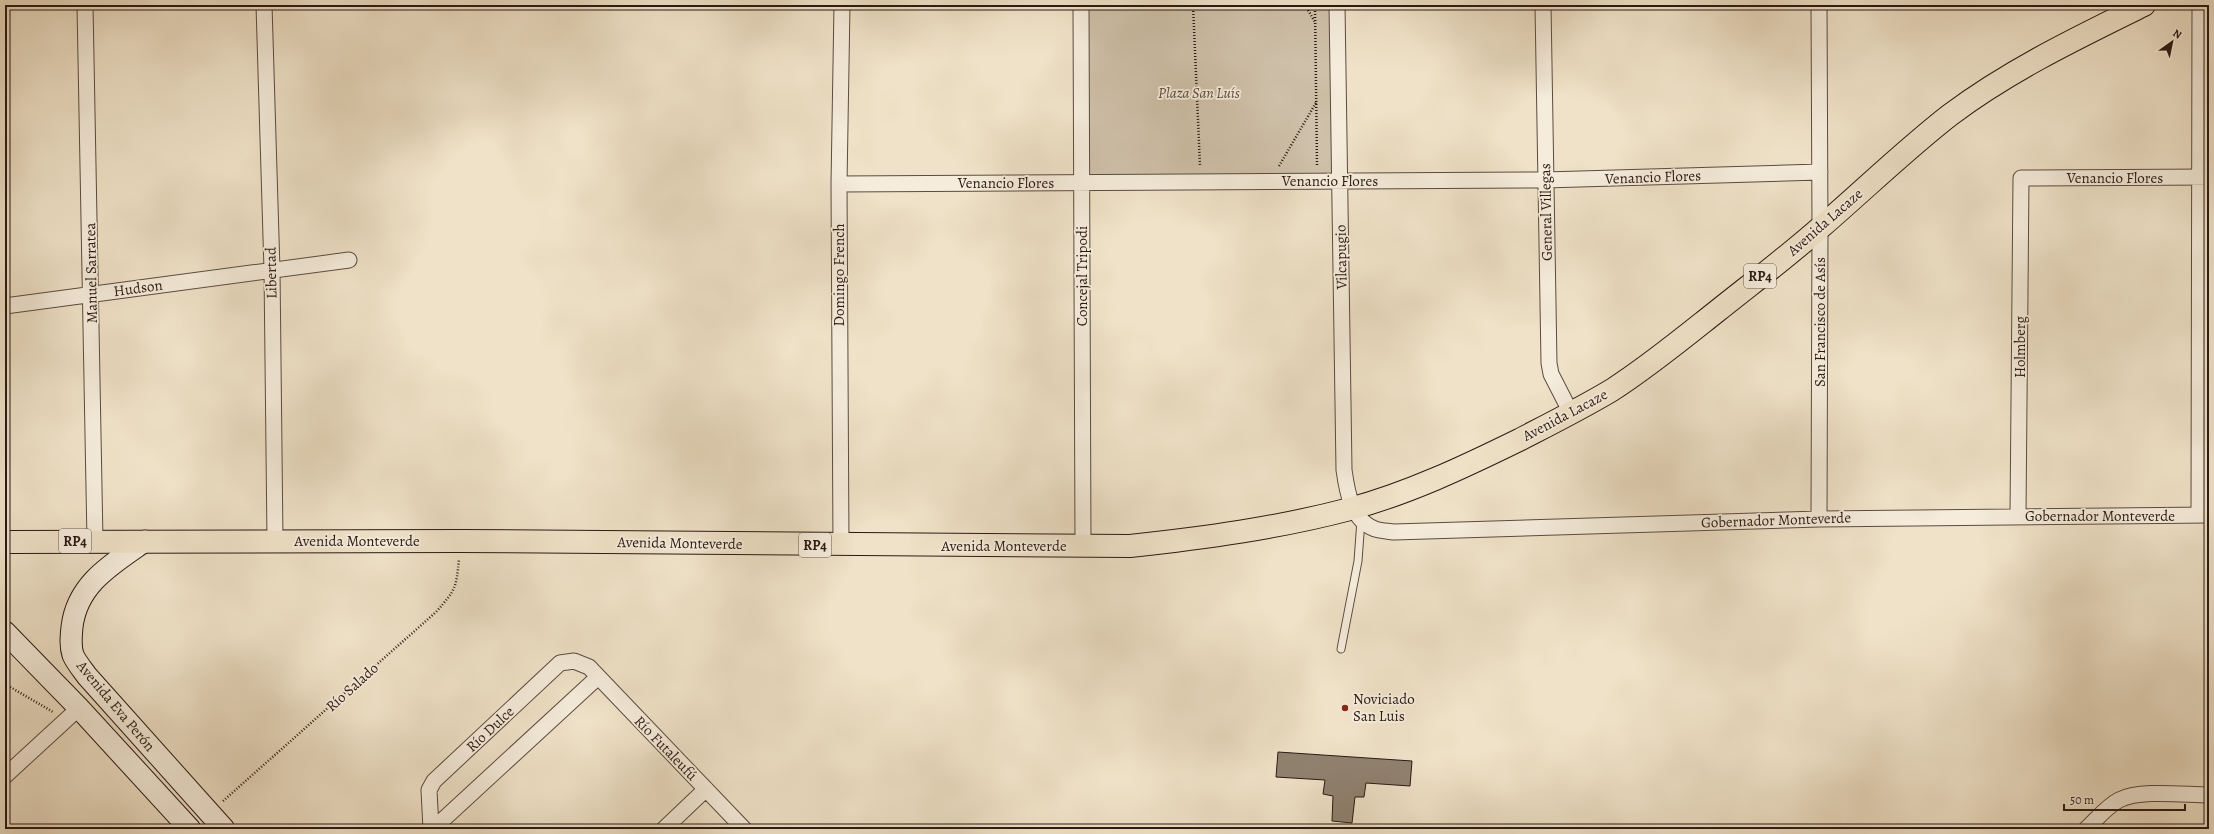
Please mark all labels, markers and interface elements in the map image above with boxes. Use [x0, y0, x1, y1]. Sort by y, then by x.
north arrow [2152, 22, 2192, 62]
text: N [2170, 26, 2185, 43]
park label: Plaza San Luís [1158, 83, 1240, 103]
street label: General Villegas [1535, 163, 1557, 261]
street label: Venancio Flores [1603, 165, 1702, 189]
street label: Venancio Flores [2066, 168, 2163, 188]
street label: Venancio Flores [1281, 171, 1378, 191]
street label: Venancio Flores [957, 173, 1054, 193]
street label: Avenida Lacaze [1782, 184, 1867, 261]
street label: Manuel Sarratea [80, 222, 102, 324]
street label: Domingo French [829, 223, 849, 327]
street label: Vilcapugio [1330, 224, 1352, 291]
street label: Concejal Tripodi [1072, 226, 1092, 326]
street label: Libertad [261, 246, 281, 299]
street label: San Francisco de Asís [1810, 257, 1830, 387]
road number: RP4 [1744, 264, 1776, 288]
street label: Hudson [112, 275, 164, 301]
street label: Holmberg [2010, 315, 2030, 378]
street label: Avenida Lacaze [1518, 384, 1611, 446]
street label: Gobernador Monteverde [2025, 506, 2175, 526]
street label: Gobernador Monteverde [1701, 507, 1852, 533]
road number: RP4 [59, 529, 91, 553]
street label: Avenida Monteverde [293, 531, 420, 551]
street label: Avenida Monteverde [616, 532, 743, 554]
road number: RP4 [799, 533, 831, 557]
street label: Avenida Monteverde [940, 536, 1067, 556]
street label: Avenida Eva Perón [72, 656, 160, 756]
street label: Río Salado [321, 658, 383, 716]
place label: Noviciado San Luis [1353, 689, 1415, 726]
street label: Río Dulce [462, 701, 519, 756]
marker: Noviciado San Luis [1340, 703, 1350, 713]
street label: Río Futaleufú [630, 711, 703, 785]
scale bar [2064, 786, 2185, 812]
text: 50 m [2070, 792, 2094, 808]

